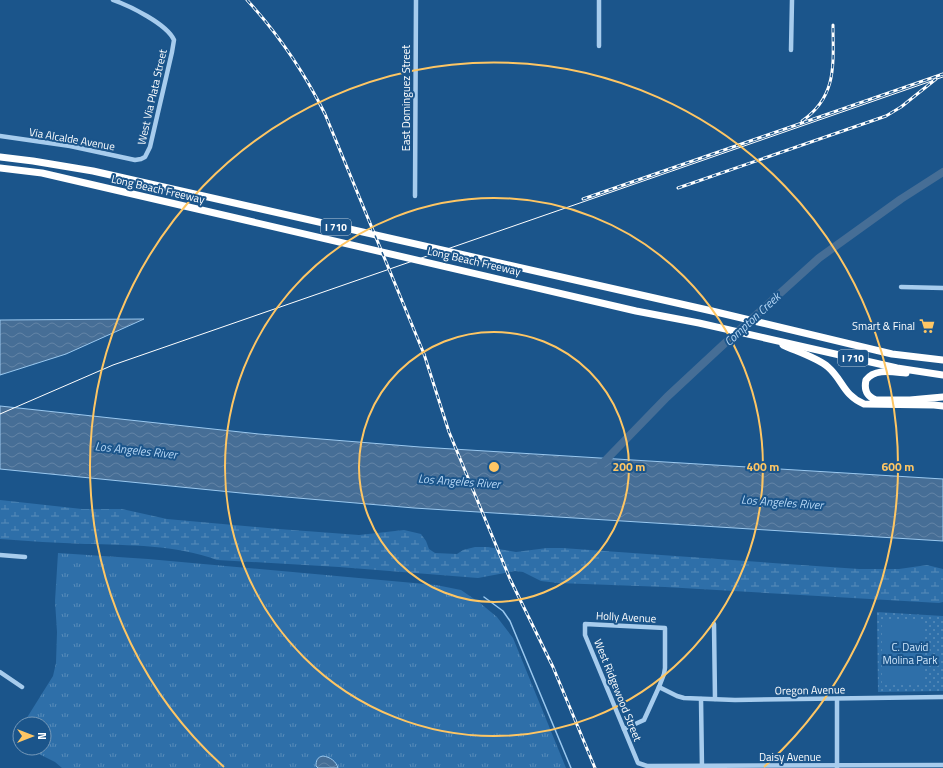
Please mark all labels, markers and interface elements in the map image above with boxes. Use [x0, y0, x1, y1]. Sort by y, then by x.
street label: East Dominguez Street [398, 45, 414, 151]
street label: West Via Plata Street [133, 47, 171, 147]
street label: Via Alcalde Avenue [28, 124, 117, 154]
street label: Long Beach Freeway [110, 170, 207, 208]
road number: I 710 [321, 219, 351, 235]
street label: Long Beach Freeway [426, 242, 523, 280]
water label: Compton Creek [719, 287, 786, 350]
supermarket icon: Smart & Final [918, 317, 936, 335]
place label: Smart & Final [852, 318, 915, 334]
road number: I 710 [838, 350, 868, 366]
water label: Los Angeles River [94, 436, 180, 464]
text: 200 m [613, 457, 645, 476]
text: 400 m [747, 457, 779, 476]
text: 600 m [882, 457, 914, 476]
centre of rings [487, 460, 501, 474]
water label: Los Angeles River [417, 469, 503, 494]
water label: Los Angeles River [740, 490, 826, 515]
street label: Holly Avenue [595, 607, 657, 627]
street label: West Ridgewood Street [590, 636, 646, 744]
park label: C. David Molina Park [883, 639, 938, 668]
street label: Oregon Avenue [775, 681, 846, 699]
north arrow [12, 716, 52, 756]
text: N [34, 732, 50, 740]
street label: Daisy Avenue [759, 749, 822, 765]

